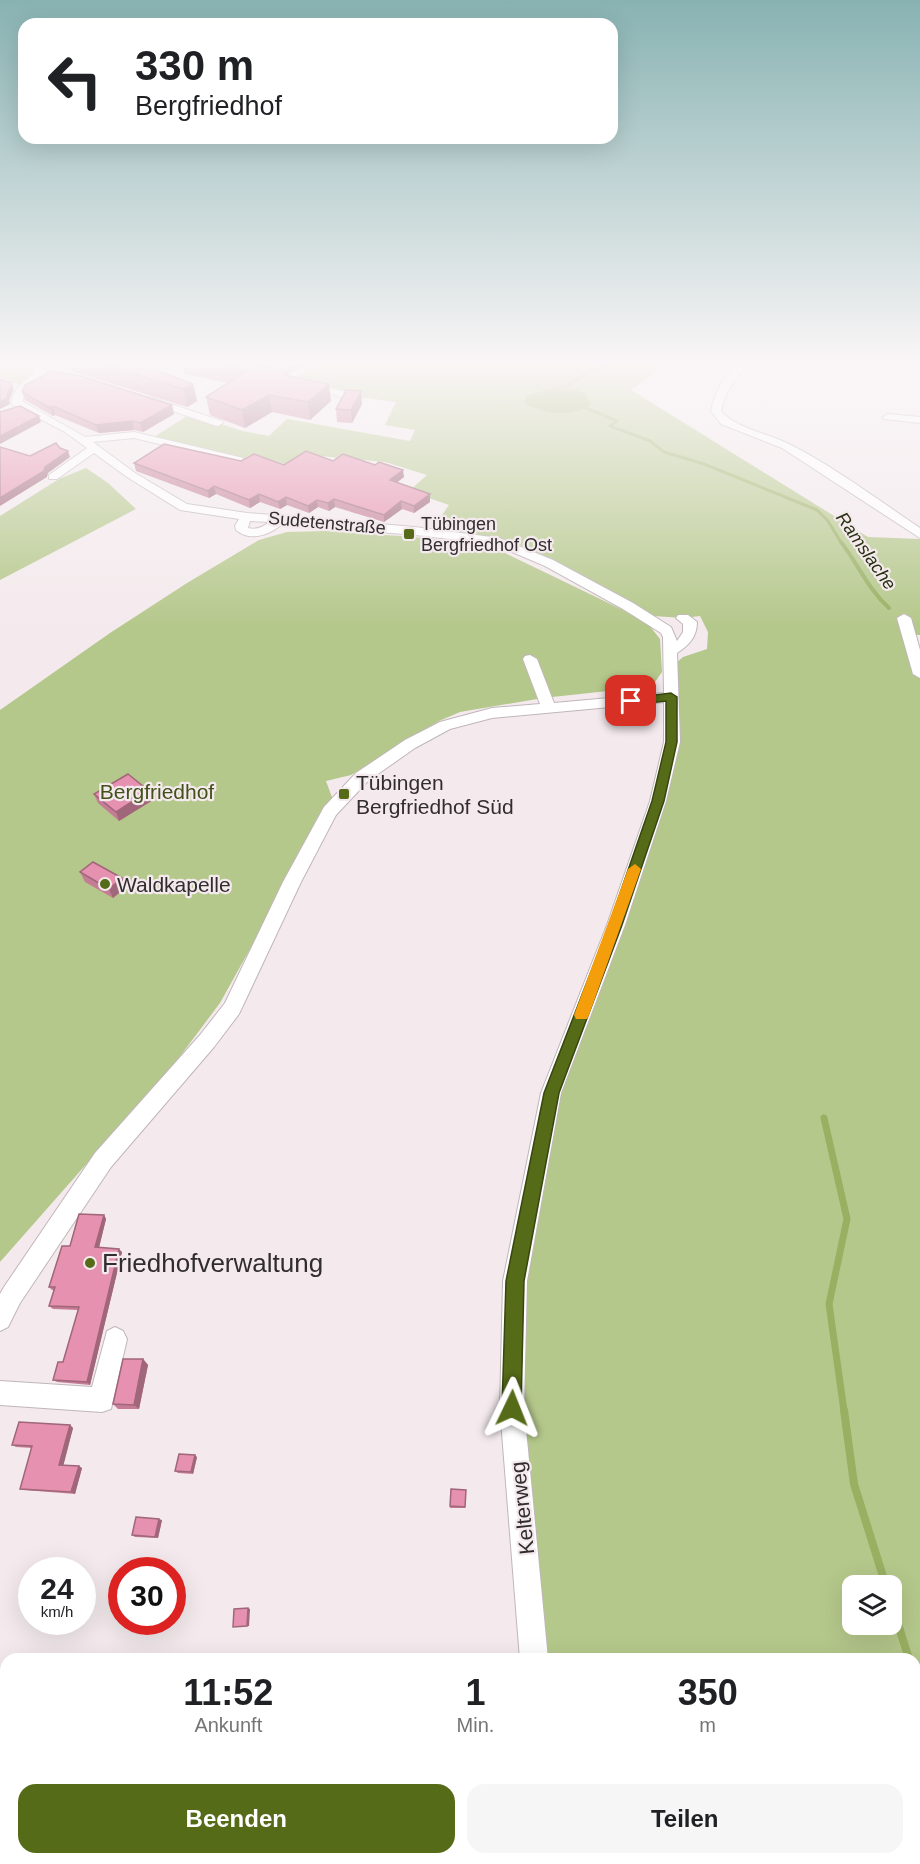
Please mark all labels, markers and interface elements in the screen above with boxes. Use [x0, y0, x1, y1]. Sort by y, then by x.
icon: left [36, 42, 114, 120]
text: 330 m [135, 42, 254, 89]
text: Bergfriedhof [135, 91, 282, 121]
street label: Sudetenstraße [267, 508, 387, 538]
water label: Ramslache [832, 508, 900, 594]
place label: Tübingen Bergfriedhof Ost [421, 514, 552, 555]
marker: Tübingen Bergfriedhof Ost [402, 527, 416, 541]
pin [605, 675, 656, 726]
icon: arrive [614, 684, 647, 717]
place label: Tübingen Bergfriedhof Süd [356, 771, 514, 818]
park label: Bergfriedhof [100, 780, 214, 803]
marker: Tübingen Bergfriedhof Süd [337, 787, 351, 801]
place label: Waldkapelle [117, 873, 231, 896]
marker: Waldkapelle [98, 877, 112, 891]
place label: Friedhofverwaltung [102, 1248, 323, 1278]
marker: Friedhofverwaltung [83, 1256, 97, 1270]
position arrow [480, 1376, 544, 1440]
street label: Kelterweg [506, 1460, 538, 1556]
speed limit sign: 30 [108, 1557, 186, 1635]
text: 24 [40, 1572, 74, 1605]
map controls [842, 1575, 902, 1635]
button: layers [842, 1575, 902, 1635]
text: km/h [41, 1603, 73, 1620]
text: 11:52 [183, 1672, 273, 1713]
text: 1 [465, 1672, 486, 1713]
text: 350 [678, 1672, 738, 1713]
text: Ankunft [194, 1714, 262, 1736]
text: Min. [457, 1714, 494, 1736]
text: m [699, 1714, 716, 1736]
button: Beenden [18, 1784, 455, 1853]
button: Teilen [467, 1784, 903, 1853]

